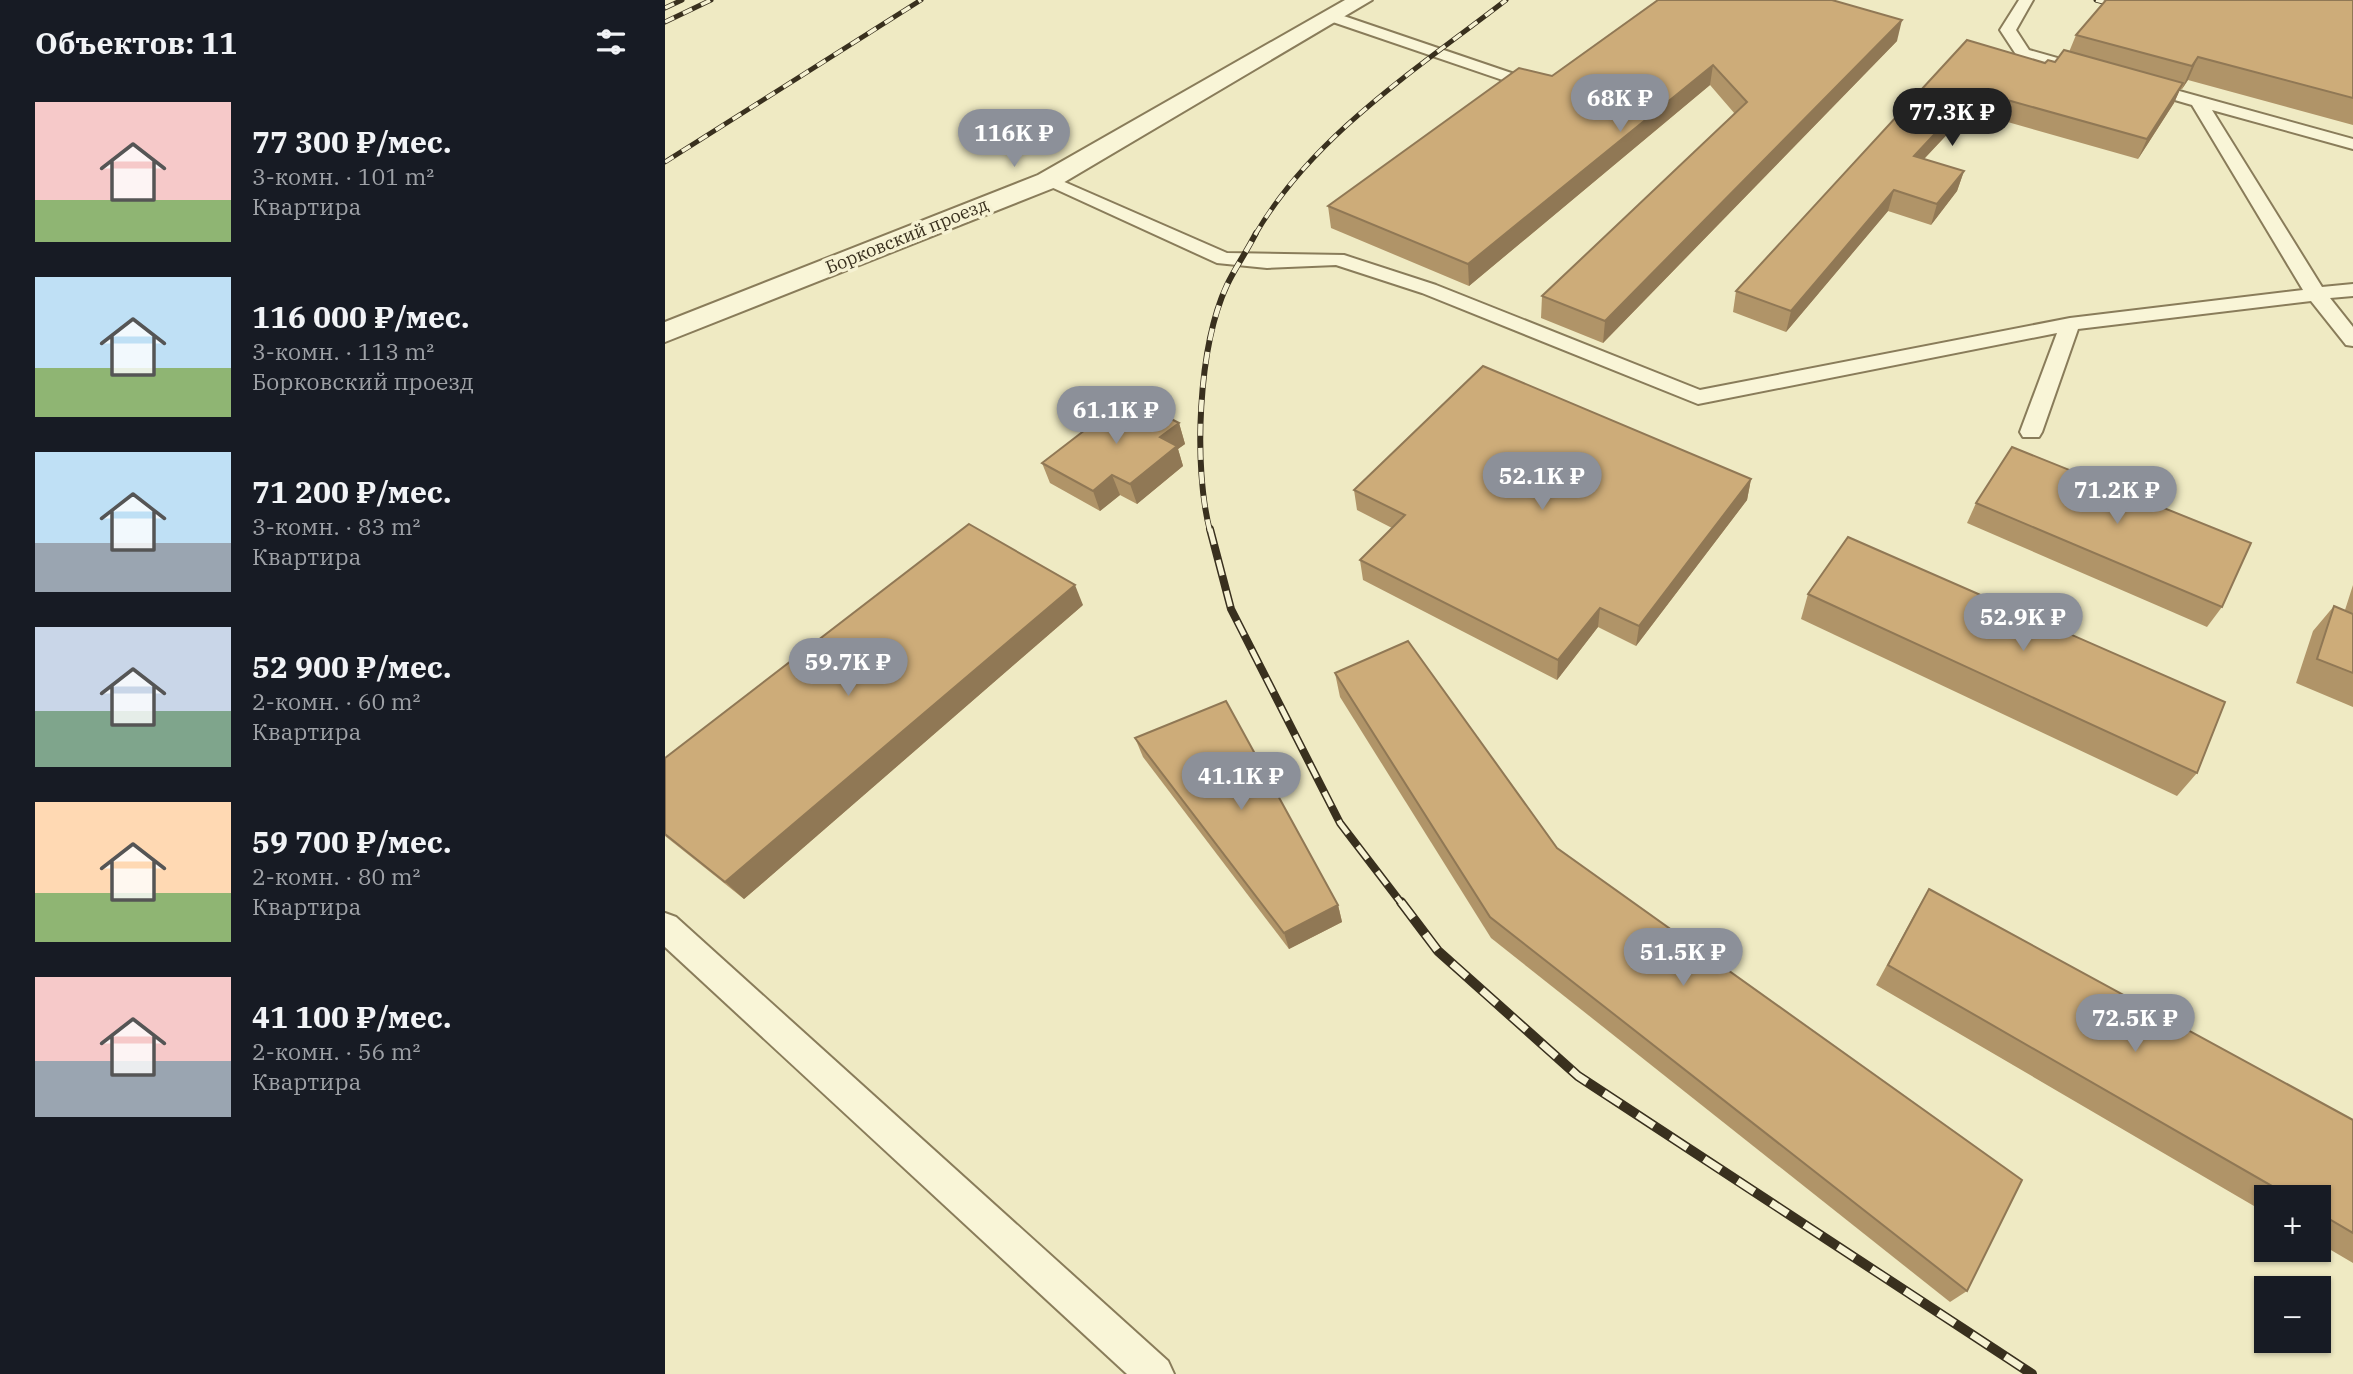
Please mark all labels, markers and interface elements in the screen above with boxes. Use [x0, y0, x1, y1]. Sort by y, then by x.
text: Объектов: 11 [35, 23, 237, 62]
icon: filters [592, 23, 630, 61]
pin: 68K ₽ [1571, 74, 1669, 134]
text: 68K ₽ [1587, 82, 1653, 112]
pin: 77.3K ₽ [1887, 88, 2017, 148]
text: 77.3K ₽ [1909, 96, 1995, 126]
pin: 116K ₽ [957, 110, 1071, 169]
text: 116K ₽ [974, 117, 1054, 147]
text: 77 300 ₽/мес. [252, 122, 451, 161]
icon: home [91, 130, 175, 214]
text: 3-комн. · 101 m² [252, 161, 434, 191]
text: Квартира [252, 191, 361, 221]
street label: Борковский проезд [822, 192, 992, 279]
text: 116 000 ₽/мес. [252, 297, 469, 336]
icon: home [91, 305, 175, 389]
text: 3-комн. · 113 m² [252, 336, 434, 366]
text: Борковский проезд [252, 366, 474, 396]
pin: 61.1K ₽ [1051, 386, 1181, 446]
text: 61.1K ₽ [1073, 394, 1159, 424]
pin: 52.1K ₽ [1477, 452, 1607, 512]
text: 52.1K ₽ [1499, 460, 1585, 490]
pin: 71.2K ₽ [2052, 466, 2182, 526]
text: 71 200 ₽/мес. [252, 472, 451, 511]
text: 71.2K ₽ [2074, 474, 2160, 504]
icon: home [91, 480, 175, 564]
text: 3-комн. · 83 m² [252, 511, 421, 541]
text: Квартира [252, 541, 361, 571]
pin: 52.9K ₽ [1958, 594, 2088, 653]
text: 52.9K ₽ [1980, 601, 2066, 631]
pin: 59.7K ₽ [783, 638, 913, 698]
text: 59.7K ₽ [805, 646, 891, 676]
text: 52 900 ₽/мес. [252, 647, 451, 686]
icon: home [91, 655, 175, 739]
text: 2-комн. · 60 m² [252, 686, 421, 716]
text: Квартира [252, 716, 361, 746]
pin: 41.1K ₽ [1176, 752, 1306, 812]
text: 41.1K ₽ [1198, 760, 1284, 790]
text: 59 700 ₽/мес. [252, 822, 451, 861]
icon: home [91, 830, 175, 914]
text: 2-комн. · 80 m² [252, 861, 421, 891]
text: Квартира [252, 891, 361, 921]
pin: 51.5K ₽ [1618, 928, 1748, 988]
text: 51.5K ₽ [1640, 936, 1726, 966]
pin: 72.5K ₽ [2070, 995, 2200, 1054]
text: 41 100 ₽/мес. [252, 997, 451, 1036]
text: 72.5K ₽ [2092, 1002, 2178, 1032]
icon: home [91, 1005, 175, 1089]
text: 2-комн. · 56 m² [252, 1036, 421, 1066]
text: Квартира [252, 1066, 361, 1096]
map controls [2254, 1185, 2331, 1353]
button: + [2254, 1185, 2331, 1262]
button: − [2254, 1276, 2331, 1353]

